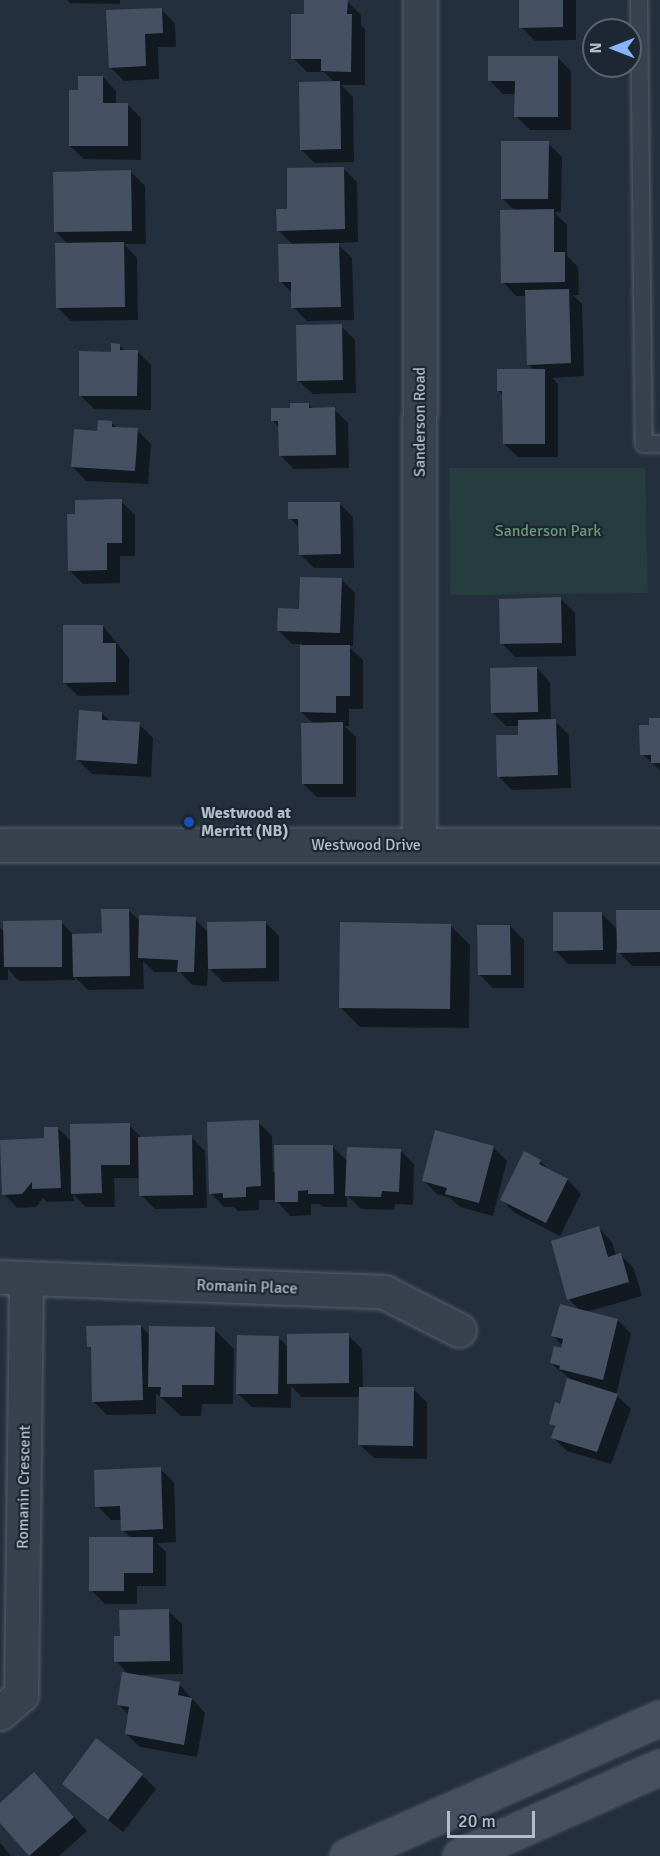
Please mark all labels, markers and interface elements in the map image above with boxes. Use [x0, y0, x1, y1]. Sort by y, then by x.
north arrow [582, 18, 642, 78]
text: N [586, 42, 606, 54]
street label: Sanderson Road [410, 367, 430, 477]
park label: Sanderson Park [495, 521, 601, 541]
place label: Westwood at Merritt (NB) [201, 803, 291, 841]
marker: Westwood at Merritt (NB) [182, 815, 196, 829]
street label: Westwood Drive [311, 835, 421, 855]
street label: Romanin Place [196, 1276, 298, 1298]
street label: Romanin Crescent [13, 1425, 35, 1549]
scale bar [450, 1799, 538, 1837]
text: 20 m [458, 1810, 496, 1832]

